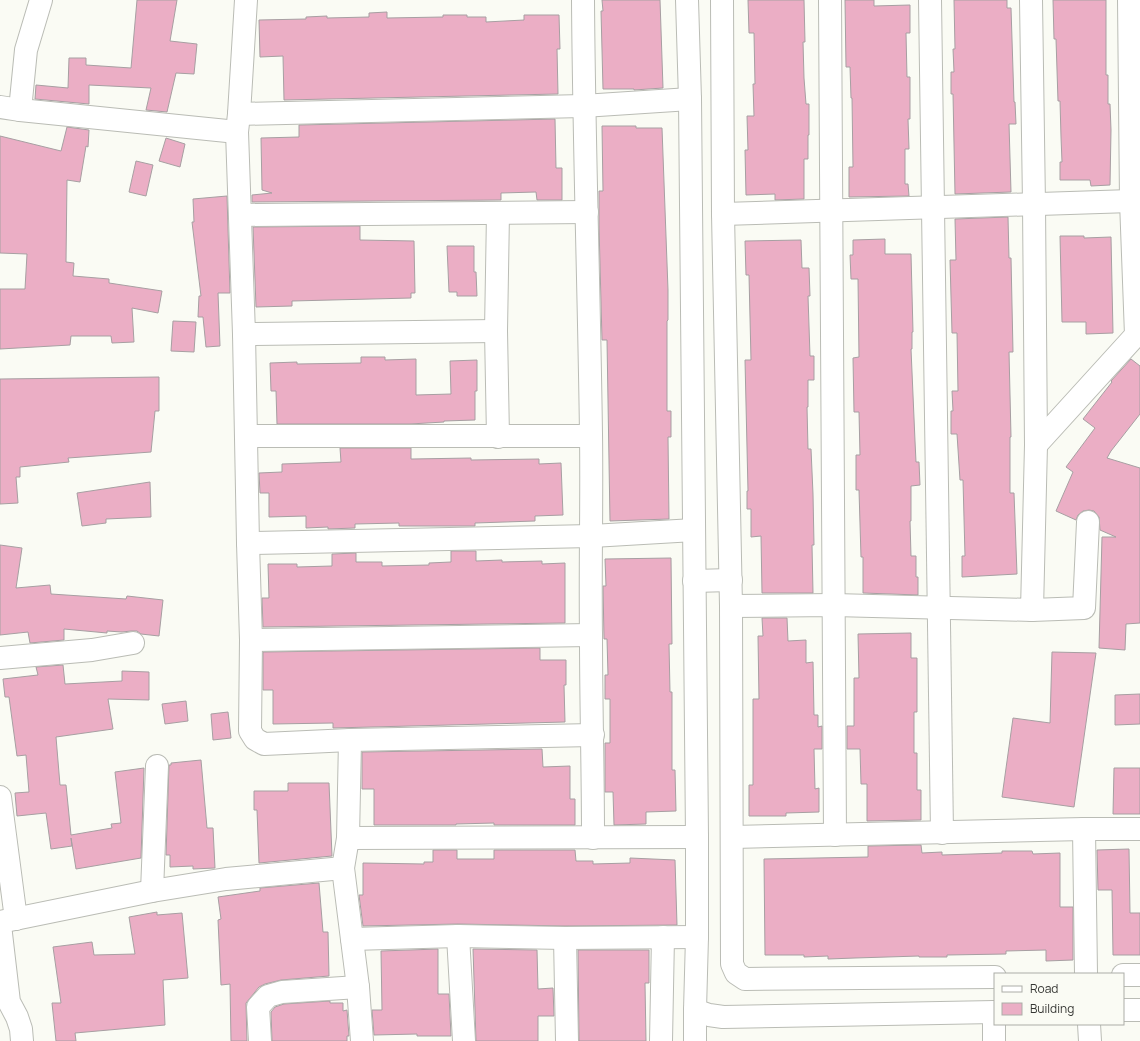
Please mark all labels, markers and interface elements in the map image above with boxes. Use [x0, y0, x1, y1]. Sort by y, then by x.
legend [994, 973, 1124, 1025]
text: Road [1030, 980, 1058, 997]
text: Building [1030, 1000, 1074, 1017]

